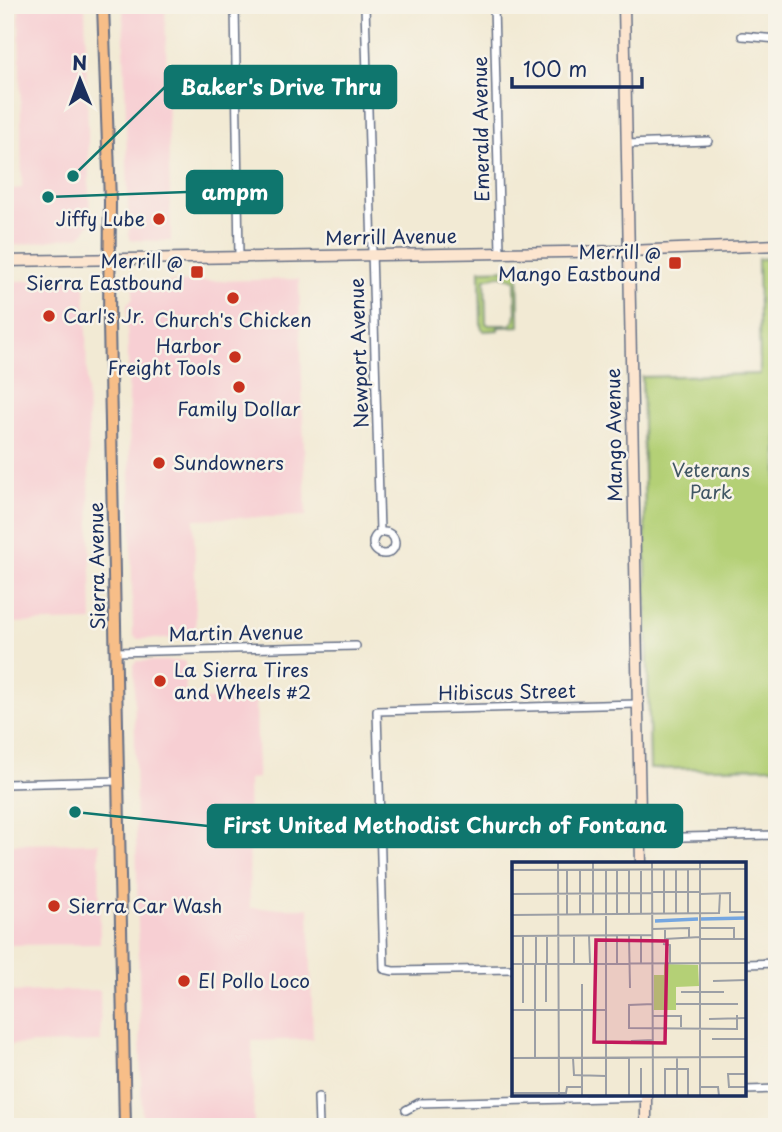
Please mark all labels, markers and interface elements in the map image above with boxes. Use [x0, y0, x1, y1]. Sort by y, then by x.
north arrow [46, 46, 116, 116]
scale bar [512, 46, 642, 90]
text: N [72, 48, 87, 76]
text: 100 m [523, 52, 587, 84]
street label: Emerald Avenue [465, 56, 495, 202]
callout: Baker's Drive Thru [165, 66, 396, 108]
text: Baker's Drive Thru [180, 70, 382, 102]
callout: ampm [187, 171, 282, 213]
text: ampm [201, 175, 269, 207]
place label: Jiffy Lube [56, 204, 145, 232]
marker: Jiffy Lube [151, 211, 167, 227]
street label: Merrill Avenue [325, 221, 457, 251]
place label: Merrill @ Mango Eastbound [498, 237, 661, 287]
place label: Merrill @ Sierra Eastbound [26, 246, 183, 296]
marker: Merrill @ Mango Eastbound [667, 255, 683, 271]
marker: Merrill @ Sierra Eastbound [189, 264, 205, 280]
street label: Newport Avenue [341, 277, 375, 429]
marker: Church's Chicken [225, 290, 241, 306]
place label: Carl's Jr. [63, 301, 145, 329]
place label: Church's Chicken [154, 305, 312, 333]
marker: Carl's Jr. [41, 308, 57, 324]
place label: Harbor Freight Tools [108, 331, 221, 381]
marker: Harbor Freight Tools [227, 349, 243, 365]
street label: Mango Avenue [598, 368, 628, 502]
marker: Family Dollar [231, 379, 247, 395]
place label: Family Dollar [177, 394, 301, 422]
place label: Sundowners [173, 448, 284, 476]
marker: Sundowners [151, 455, 167, 471]
park label: Veterans Park [672, 455, 750, 505]
street label: Sierra Avenue [81, 502, 111, 630]
street label: Martin Avenue [168, 617, 304, 647]
place label: La Sierra Tires and Wheels #2 [174, 655, 311, 705]
marker: La Sierra Tires and Wheels #2 [152, 673, 168, 689]
street label: Hibiscus Street [438, 676, 576, 706]
callout: First United Methodist Church of Fontana [208, 805, 682, 847]
text: First United Methodist Church of Fontana [223, 808, 667, 840]
inset map [512, 862, 747, 1097]
place label: Sierra Car Wash [68, 891, 222, 919]
marker: Sierra Car Wash [46, 898, 62, 914]
place label: El Pollo Loco [198, 966, 310, 994]
marker: El Pollo Loco [176, 973, 192, 989]

